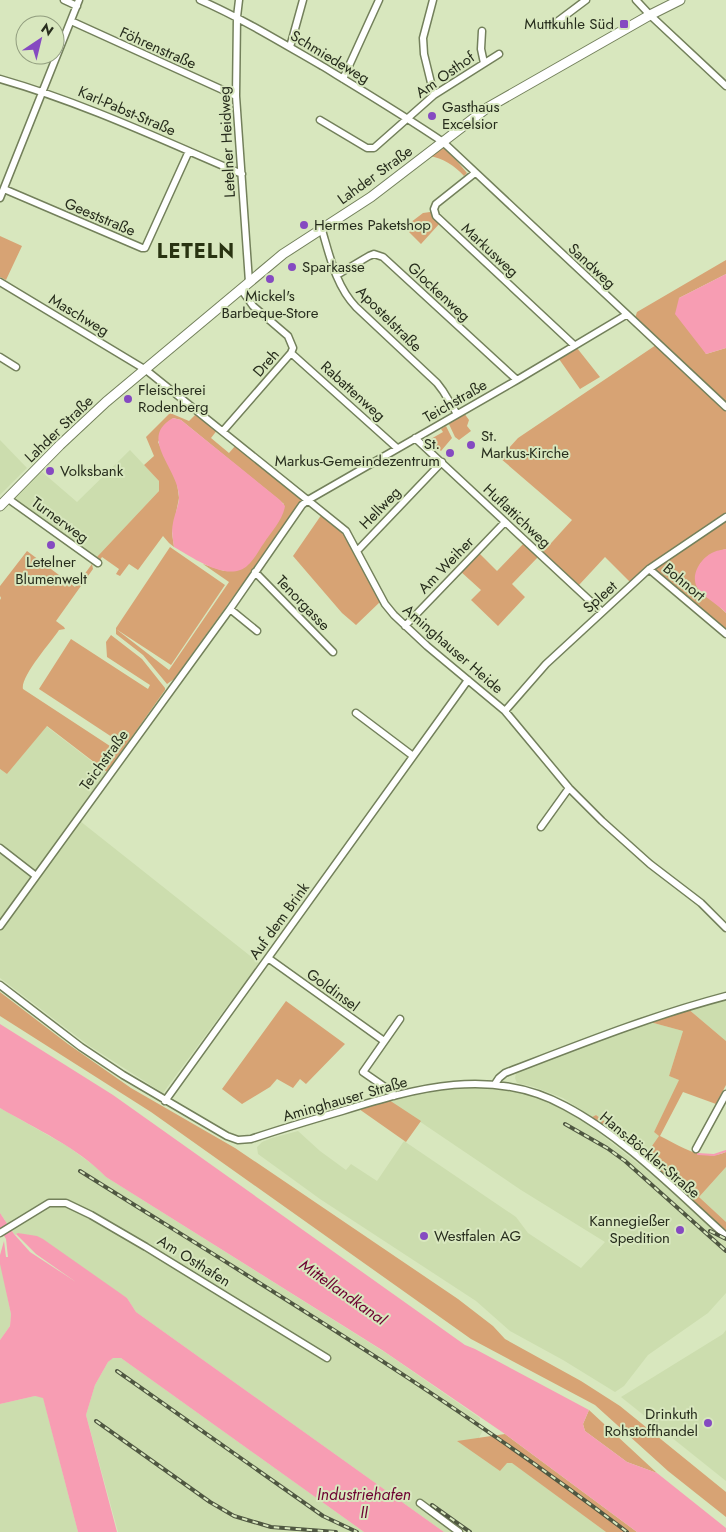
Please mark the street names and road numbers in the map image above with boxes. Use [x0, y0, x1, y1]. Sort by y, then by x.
street label: Föhrenstraße [116, 21, 200, 75]
street label: Schmiedeweg [286, 25, 374, 89]
street label: Am Osthof [411, 46, 480, 103]
street label: Karl-Pabst-Straße [75, 81, 179, 142]
street label: Letelner Heidweg [213, 86, 241, 198]
street label: Lahder Straße [333, 140, 417, 210]
street label: Geeststraße [61, 192, 139, 242]
street label: Markusweg [457, 218, 523, 282]
street label: Sandweg [563, 238, 621, 294]
street label: Glockenweg [403, 257, 475, 327]
street label: Apostelstraße [351, 281, 427, 357]
street label: Maschweg [45, 288, 113, 342]
street label: Dreh [248, 344, 284, 382]
street label: Rabattenweg [316, 356, 390, 426]
street label: Teichstraße [419, 374, 491, 428]
street label: Lahder Straße [20, 390, 99, 468]
street label: Huflattichweg [478, 479, 556, 553]
street label: Hellweg [354, 482, 406, 534]
street label: Turnerweg [27, 492, 93, 548]
street label: Am Weiher [413, 531, 480, 599]
street label: Bohnort [658, 558, 710, 607]
street label: Tenorgasse [271, 570, 335, 636]
street label: Spleet [578, 575, 622, 618]
street label: Aminghauser Heide [398, 599, 508, 699]
street label: Teichstraße [74, 725, 134, 795]
street label: Auf dem Brink [243, 878, 315, 964]
street label: Goldinsel [302, 963, 364, 1017]
street label: Aminghauser Straße [280, 1071, 410, 1127]
street label: Hans-Böckler-Straße [595, 1106, 705, 1204]
street label: Am Osthafen [153, 1230, 235, 1292]

